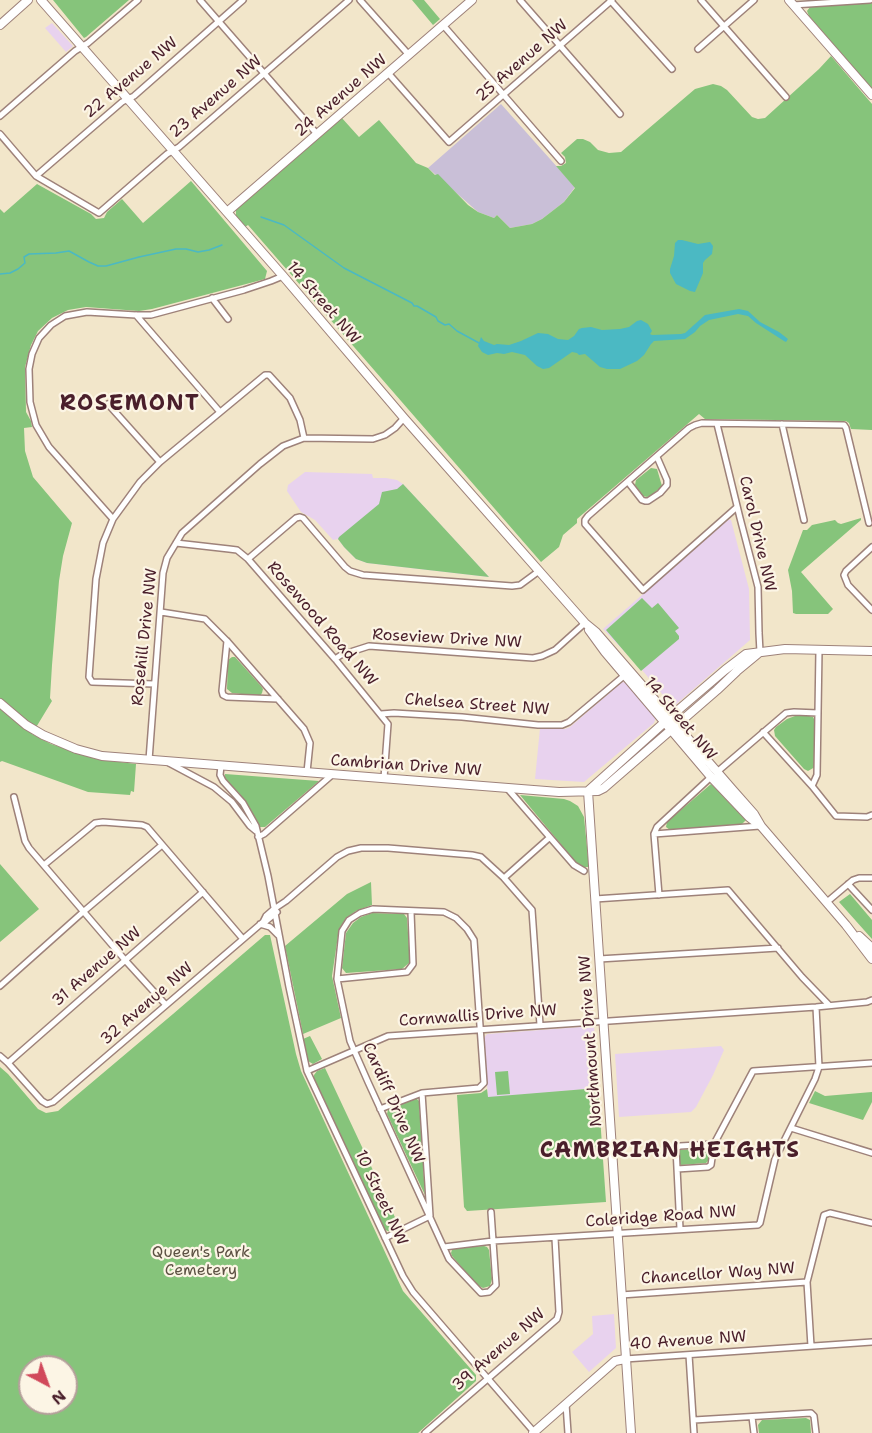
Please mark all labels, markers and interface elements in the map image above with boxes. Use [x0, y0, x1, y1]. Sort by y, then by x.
street label: 25 Avenue NW [472, 16, 572, 106]
street label: 22 Avenue NW [80, 33, 182, 123]
street label: 24 Avenue NW [291, 51, 391, 141]
street label: 23 Avenue NW [166, 52, 266, 142]
street label: 14 Street NW [282, 258, 364, 348]
district label: ROSEMONT [60, 391, 200, 417]
street label: Carol Drive NW [734, 474, 780, 594]
street label: Rosewood Road NW [263, 558, 381, 690]
street label: Rosehill Drive NW [128, 567, 162, 707]
street label: Roseview Drive NW [372, 625, 522, 653]
street label: 14 Street NW [640, 674, 720, 764]
street label: Chelsea Street NW [404, 690, 550, 720]
street label: Cambrian Drive NW [330, 751, 482, 781]
street label: 31 Avenue NW [48, 923, 146, 1011]
street label: Northmount Drive NW [575, 955, 607, 1127]
street label: 32 Avenue NW [97, 959, 197, 1049]
street label: Cornwallis Drive NW [398, 1001, 558, 1031]
street label: Cardiff Drive NW [358, 1040, 428, 1166]
district label: CAMBRIAN HEIGHTS [540, 1138, 800, 1164]
street label: 10 Street NW [351, 1147, 411, 1249]
street label: Coleridge Road NW [585, 1202, 737, 1232]
park label: Queen's Park Cemetery [152, 1243, 250, 1281]
street label: Chancellor Way NW [640, 1259, 796, 1289]
street label: 39 Avenue NW [449, 1305, 549, 1395]
street label: 40 Avenue NW [629, 1327, 747, 1355]
north arrow [18, 1355, 78, 1415]
text: N [47, 1385, 71, 1410]

